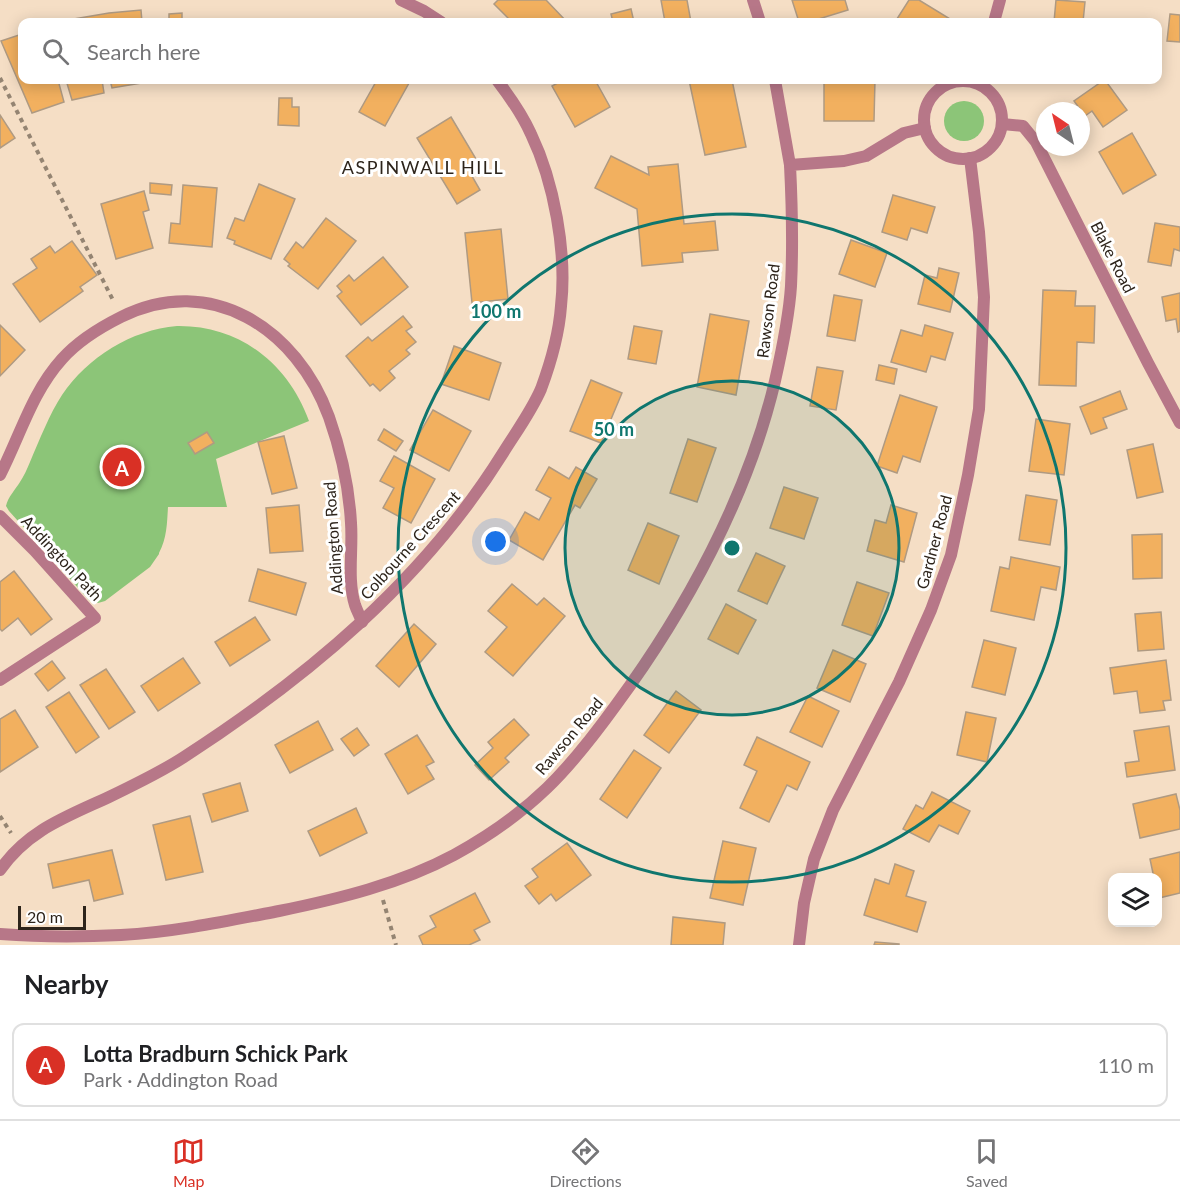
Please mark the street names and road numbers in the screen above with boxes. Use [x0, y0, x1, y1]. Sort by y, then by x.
street label: Blake Road [1087, 218, 1140, 296]
street label: Rawson Road [752, 263, 783, 359]
street label: Addington Road [319, 481, 346, 595]
street label: Colbourne Crescent [356, 486, 464, 603]
street label: Gardner Road [912, 493, 955, 591]
street label: Addington Path [18, 511, 107, 604]
street label: Rawson Road [531, 693, 606, 778]

